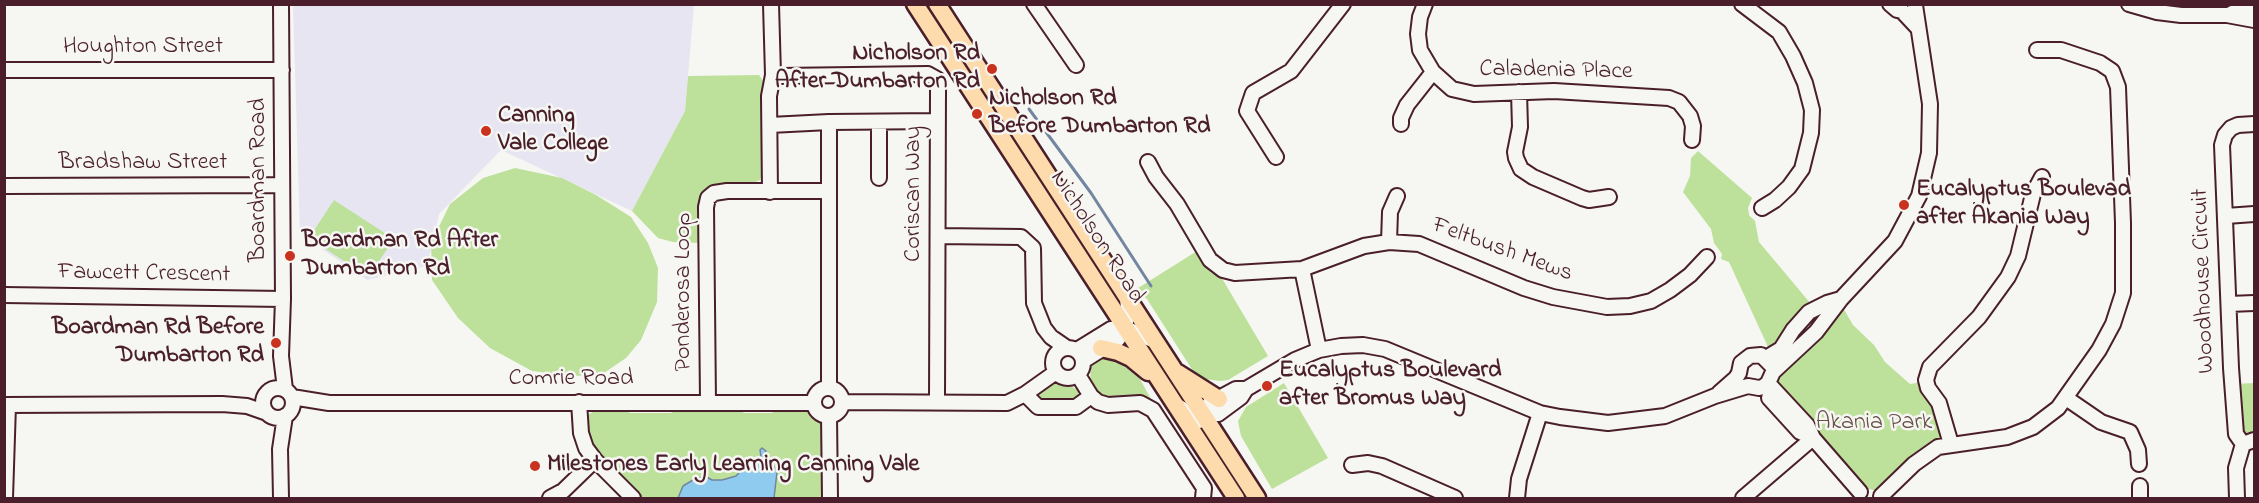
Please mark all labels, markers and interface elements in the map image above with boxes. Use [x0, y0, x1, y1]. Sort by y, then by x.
street label: Houghton Street [63, 34, 223, 62]
place label: Nicholson Rd After Dumbarton Rd [775, 41, 980, 97]
street label: Caladenia Place [1479, 56, 1633, 88]
marker: Nicholson Rd After Dumbarton Rd [985, 62, 999, 76]
place label: Nicholson Rd Before Dumbarton Rd [989, 86, 1210, 142]
street label: Boardman Road [246, 98, 274, 262]
place label: Canning Vale College [498, 103, 608, 159]
marker: Nicholson Rd Before Dumbarton Rd [970, 107, 984, 121]
marker: Canning Vale College [479, 124, 493, 138]
street label: Coriscan Way [901, 126, 929, 262]
street label: Bradshaw Street [59, 150, 227, 178]
street label: Nicholson Road [1042, 166, 1150, 310]
place label: Eucalyptus Boulevad after Akania Way [1916, 177, 2131, 233]
street label: Woodhouse Circuit [2187, 188, 2223, 374]
marker: Eucalyptus Boulevad after Akania Way [1897, 198, 1911, 212]
street label: Feltbush Mews [1428, 212, 1576, 290]
street label: Ponderosa Loop [671, 213, 699, 371]
place label: Boardman Rd After Dumbarton Rd [302, 228, 498, 284]
marker: Boardman Rd After Dumbarton Rd [283, 249, 297, 263]
street label: Fawcett Crescent [58, 259, 230, 291]
place label: Boardman Rd Before Dumbarton Rd [52, 315, 264, 371]
marker: Boardman Rd Before Dumbarton Rd [269, 336, 283, 350]
place label: Eucalyptus Boulevard after Bromus Way [1279, 358, 1501, 414]
street label: Comrie Road [509, 366, 633, 394]
marker: Eucalyptus Boulevard after Bromus Way [1260, 379, 1274, 393]
park label: Akania Park [1816, 410, 1932, 438]
place label: Milestones Early Learning Canning Vale [547, 452, 919, 480]
marker: Milestones Early Learning Canning Vale [528, 459, 542, 473]

